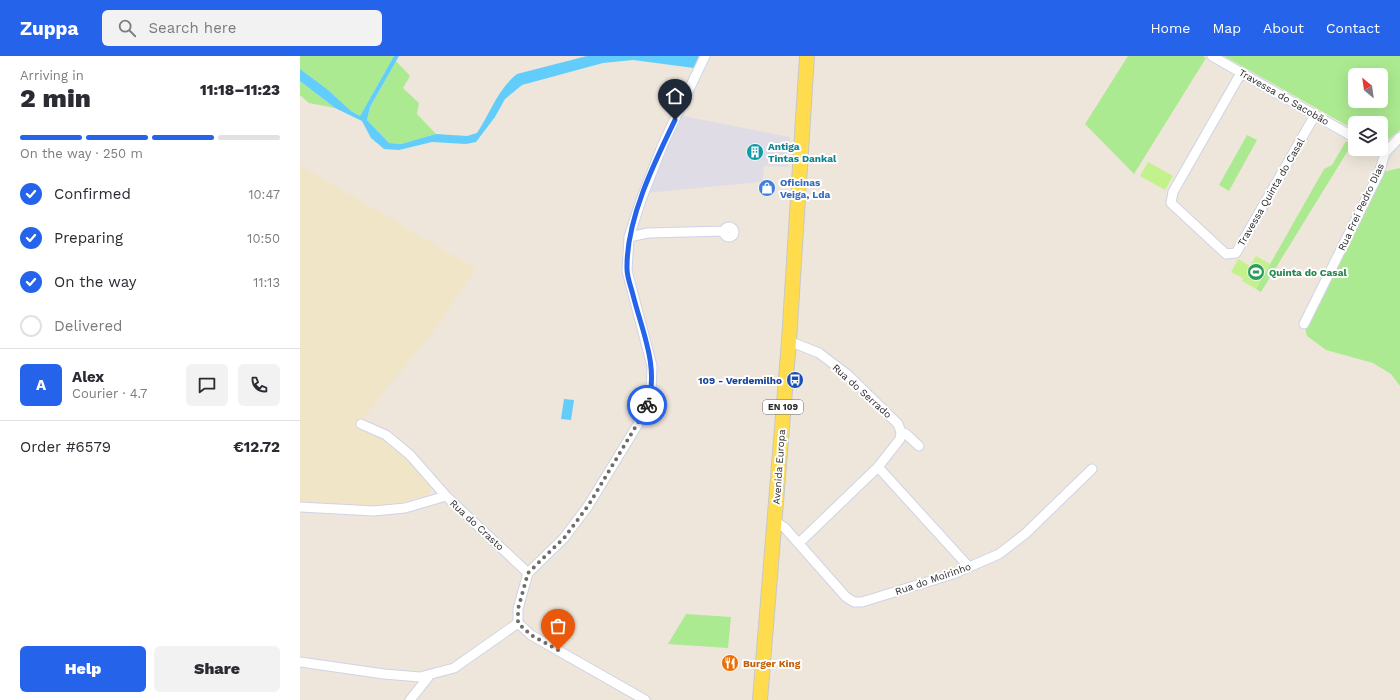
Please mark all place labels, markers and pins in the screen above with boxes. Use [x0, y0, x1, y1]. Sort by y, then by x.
pin [658, 79, 692, 120]
place label: Antiga Tintas Dankal [768, 141, 837, 164]
building icon: Antiga Tintas Dankal [745, 142, 765, 162]
place label: Oficinas Veiga, Lda [780, 177, 831, 200]
shop icon: Oficinas Veiga, Lda [757, 178, 777, 198]
sports icon: Quinta do Casal [1246, 262, 1266, 282]
place label: Quinta do Casal [1269, 267, 1347, 278]
bus stop icon: 109 - Verdemilho [785, 370, 805, 390]
place label: 109 - Verdemilho [698, 375, 782, 386]
pin [541, 609, 575, 650]
restaurant icon: Burger King [720, 653, 740, 673]
place label: Burger King [743, 658, 801, 669]

